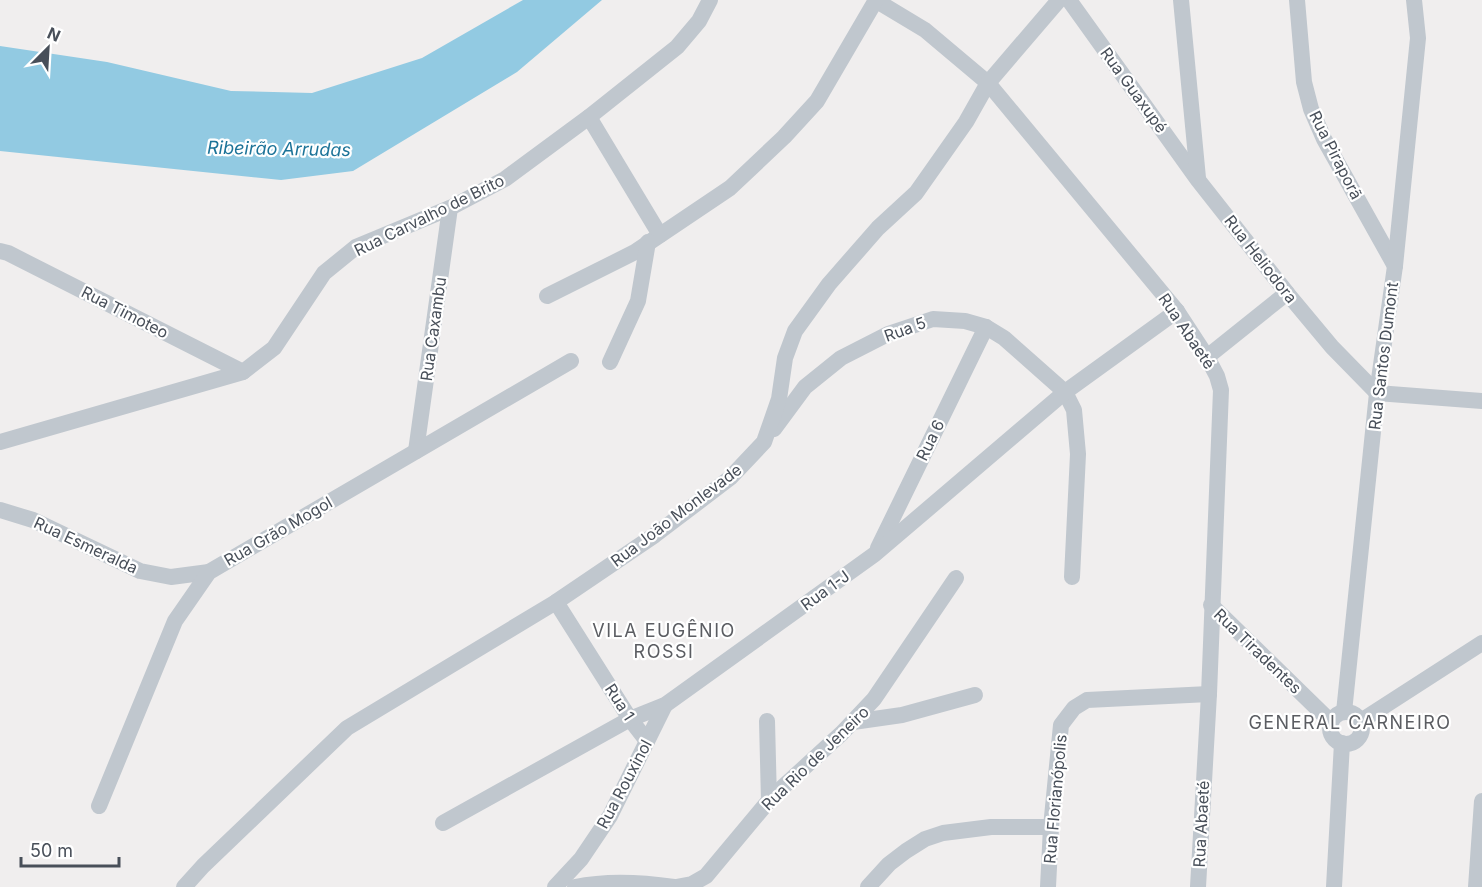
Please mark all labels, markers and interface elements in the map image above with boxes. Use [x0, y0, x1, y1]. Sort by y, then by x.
north arrow [18, 18, 78, 78]
text: N [44, 23, 64, 46]
street label: Rua Guaxupé [1096, 43, 1172, 137]
street label: Rua Piraporã [1305, 107, 1367, 203]
water label: Ribeirão Arrudas [207, 137, 351, 160]
street label: Rua Carvalho de Brito [351, 170, 507, 260]
street label: Rua Heliodora [1220, 211, 1302, 307]
street label: Rua Caxambu [416, 276, 450, 382]
street label: Rua Santos Dumont [1364, 281, 1402, 431]
street label: Rua Timoteo [78, 282, 172, 342]
street label: Rua Abaeté [1154, 289, 1220, 373]
street label: Rua 5 [881, 312, 929, 346]
street label: Rua 6 [912, 416, 948, 464]
street label: Rua João Monlevade [607, 459, 745, 571]
street label: Rua Grão Mogol [220, 492, 336, 570]
street label: Rua Esmeralda [31, 512, 141, 578]
street label: Rua 1-J [797, 566, 853, 614]
street label: Rua Tiradentes [1210, 604, 1306, 698]
district label: VILA EUGÊNIO ROSSI [592, 619, 736, 662]
street label: Rua 1 [601, 680, 639, 724]
street label: Rua Rio de Jeneiro [757, 702, 873, 814]
district label: GENERAL CARNEIRO [1248, 712, 1452, 733]
street label: Rua Florianópolis [1039, 733, 1071, 865]
street label: Rua Rouxinol [592, 736, 656, 832]
street label: Rua Abaeté [1189, 780, 1213, 868]
scale bar [21, 830, 118, 868]
text: 50 m [30, 840, 73, 861]

